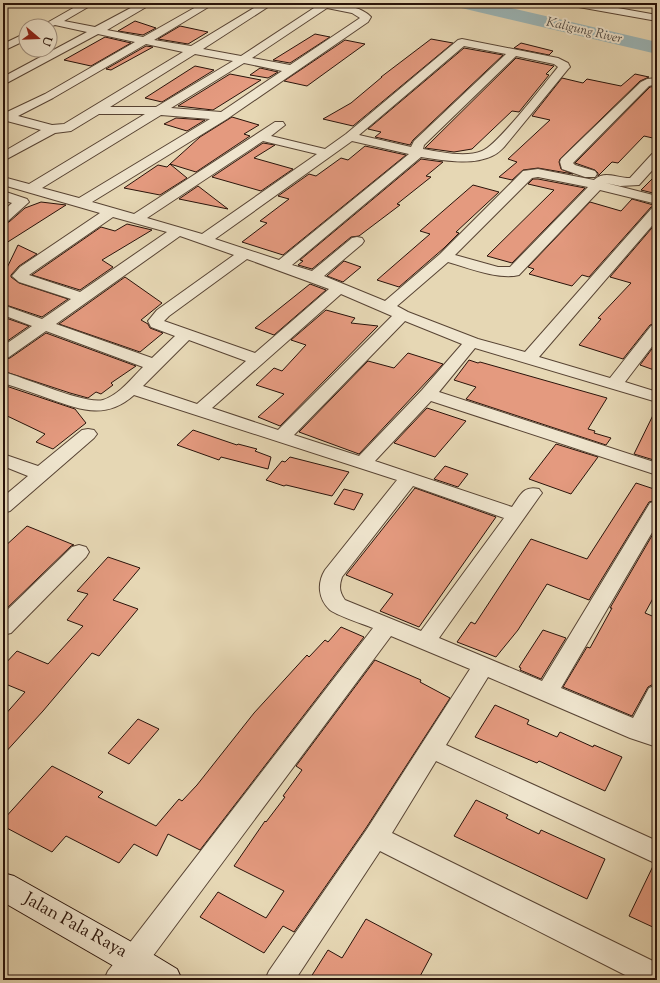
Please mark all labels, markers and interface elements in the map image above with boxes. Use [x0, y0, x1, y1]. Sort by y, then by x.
water label: Kaligung River [544, 14, 624, 49]
north arrow [18, 18, 58, 58]
text: U [37, 33, 56, 48]
street label: Jalan Pala Raya [18, 886, 132, 965]

